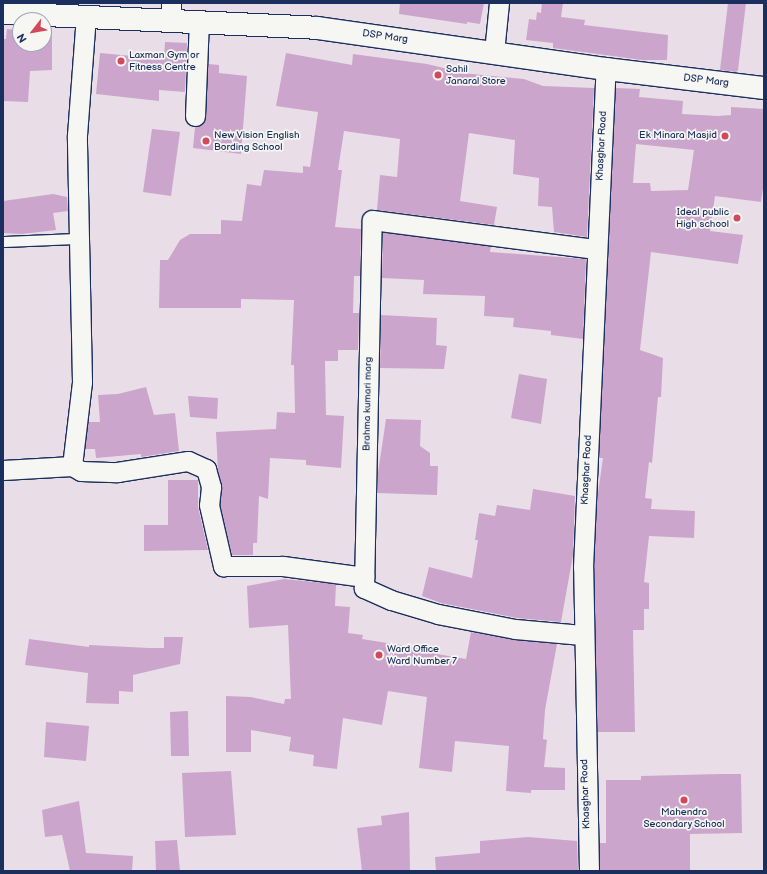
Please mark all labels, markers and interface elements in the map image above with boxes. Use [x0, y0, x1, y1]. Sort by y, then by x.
north arrow [12, 12, 52, 52]
street label: DSP Marg [362, 28, 408, 46]
text: N [14, 31, 30, 45]
place label: Laxman Gym or Fitness Centre [129, 49, 199, 72]
marker: Laxman Gym or Fitness Centre [116, 56, 126, 66]
place label: Sahil Janaral Store [446, 63, 506, 86]
marker: Sahil Janaral Store [433, 70, 443, 80]
street label: DSP Marg [683, 72, 729, 90]
street label: Khasghar Road [594, 111, 610, 181]
place label: New Vision English Bording School [214, 129, 300, 152]
place label: Ek Minara Masjid [639, 130, 717, 142]
marker: Ek Minara Masjid [720, 131, 730, 141]
marker: New Vision English Bording School [201, 136, 211, 146]
place label: Ideal public High school [676, 206, 729, 230]
marker: Ideal public High school [732, 213, 742, 223]
street label: Brahma kumari marg [361, 357, 375, 451]
street label: Khasghar Road [579, 435, 595, 505]
place label: Ward Office Ward Number 7 [387, 643, 457, 666]
marker: Ward Office Ward Number 7 [374, 650, 384, 660]
street label: Khasghar Road [579, 759, 593, 829]
marker: Mahendra Secondary School [679, 795, 689, 805]
place label: Mahendra Secondary School [643, 806, 725, 830]

